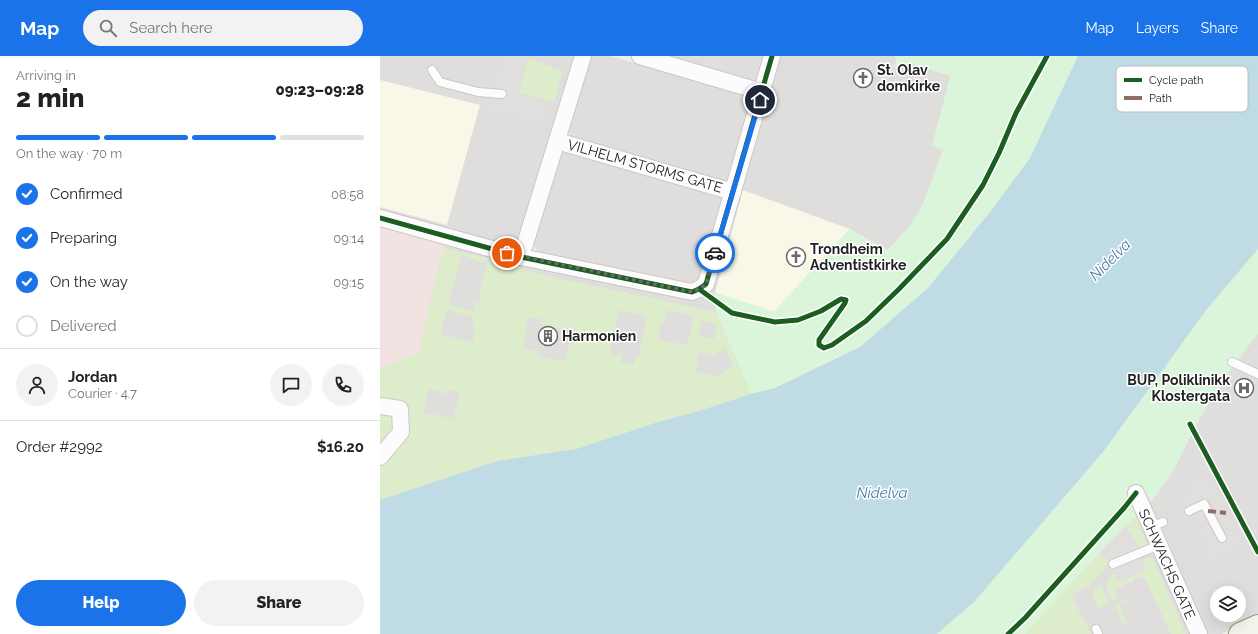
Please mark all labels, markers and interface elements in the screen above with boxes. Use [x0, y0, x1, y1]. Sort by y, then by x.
search box [83, 10, 363, 46]
text: Map [20, 17, 59, 39]
icon: search [97, 17, 119, 39]
text: Search here [129, 19, 213, 37]
text: Map [1086, 20, 1114, 36]
text: Layers [1136, 20, 1179, 36]
text: Share [1201, 20, 1238, 36]
place label: St. Olav domkirke [877, 62, 941, 94]
legend [1116, 66, 1248, 112]
church icon: St. Olav domkirke [852, 67, 874, 89]
text: Arriving in [16, 68, 76, 83]
text: Cycle path [1149, 74, 1203, 87]
text: 09:23–09:28 [275, 81, 364, 99]
text: 2 min [16, 83, 84, 113]
pin [743, 83, 777, 117]
icon: home [749, 89, 771, 111]
text: Path [1149, 92, 1172, 105]
street label: VILHELM STORMS GATE [566, 136, 724, 196]
text: On the way · 70 m [16, 146, 122, 161]
icon: check [16, 183, 38, 205]
text: Confirmed [50, 185, 123, 203]
text: 08:58 [331, 187, 364, 202]
icon: check [16, 227, 38, 249]
text: Preparing [50, 229, 117, 247]
text: 09:14 [333, 231, 364, 246]
courier [695, 233, 735, 273]
pin [490, 236, 524, 270]
water label: Nidelva [1086, 236, 1134, 284]
place label: Trondheim Adventistkirke [810, 241, 907, 273]
icon: bag [496, 242, 518, 264]
icon: car [704, 242, 726, 264]
church icon: Trondheim Adventistkirke [785, 246, 807, 268]
icon: check [16, 271, 38, 293]
text: On the way [50, 273, 128, 291]
text: 09:15 [333, 275, 364, 290]
text: Delivered [50, 317, 117, 335]
building icon: Harmonien [537, 325, 559, 347]
place label: Harmonien [562, 328, 636, 344]
button: person [16, 364, 58, 406]
button: chat [270, 364, 312, 406]
button: phone [322, 364, 364, 406]
text: Jordan [68, 368, 117, 386]
place label: BUP, Poliklinikk Klostergata [1127, 372, 1230, 404]
hospital icon: BUP, Poliklinikk Klostergata [1233, 377, 1255, 399]
text: Courier · 4.7 [68, 386, 137, 401]
text: Order #2992 [16, 438, 103, 456]
text: $16.20 [317, 438, 364, 456]
water label: Nidelva [856, 484, 908, 502]
street label: SCHWACHS GATE [1136, 506, 1198, 622]
button: Help [16, 580, 186, 626]
button: Share [194, 580, 364, 626]
map controls [1210, 586, 1246, 622]
button: layers [1210, 586, 1246, 622]

